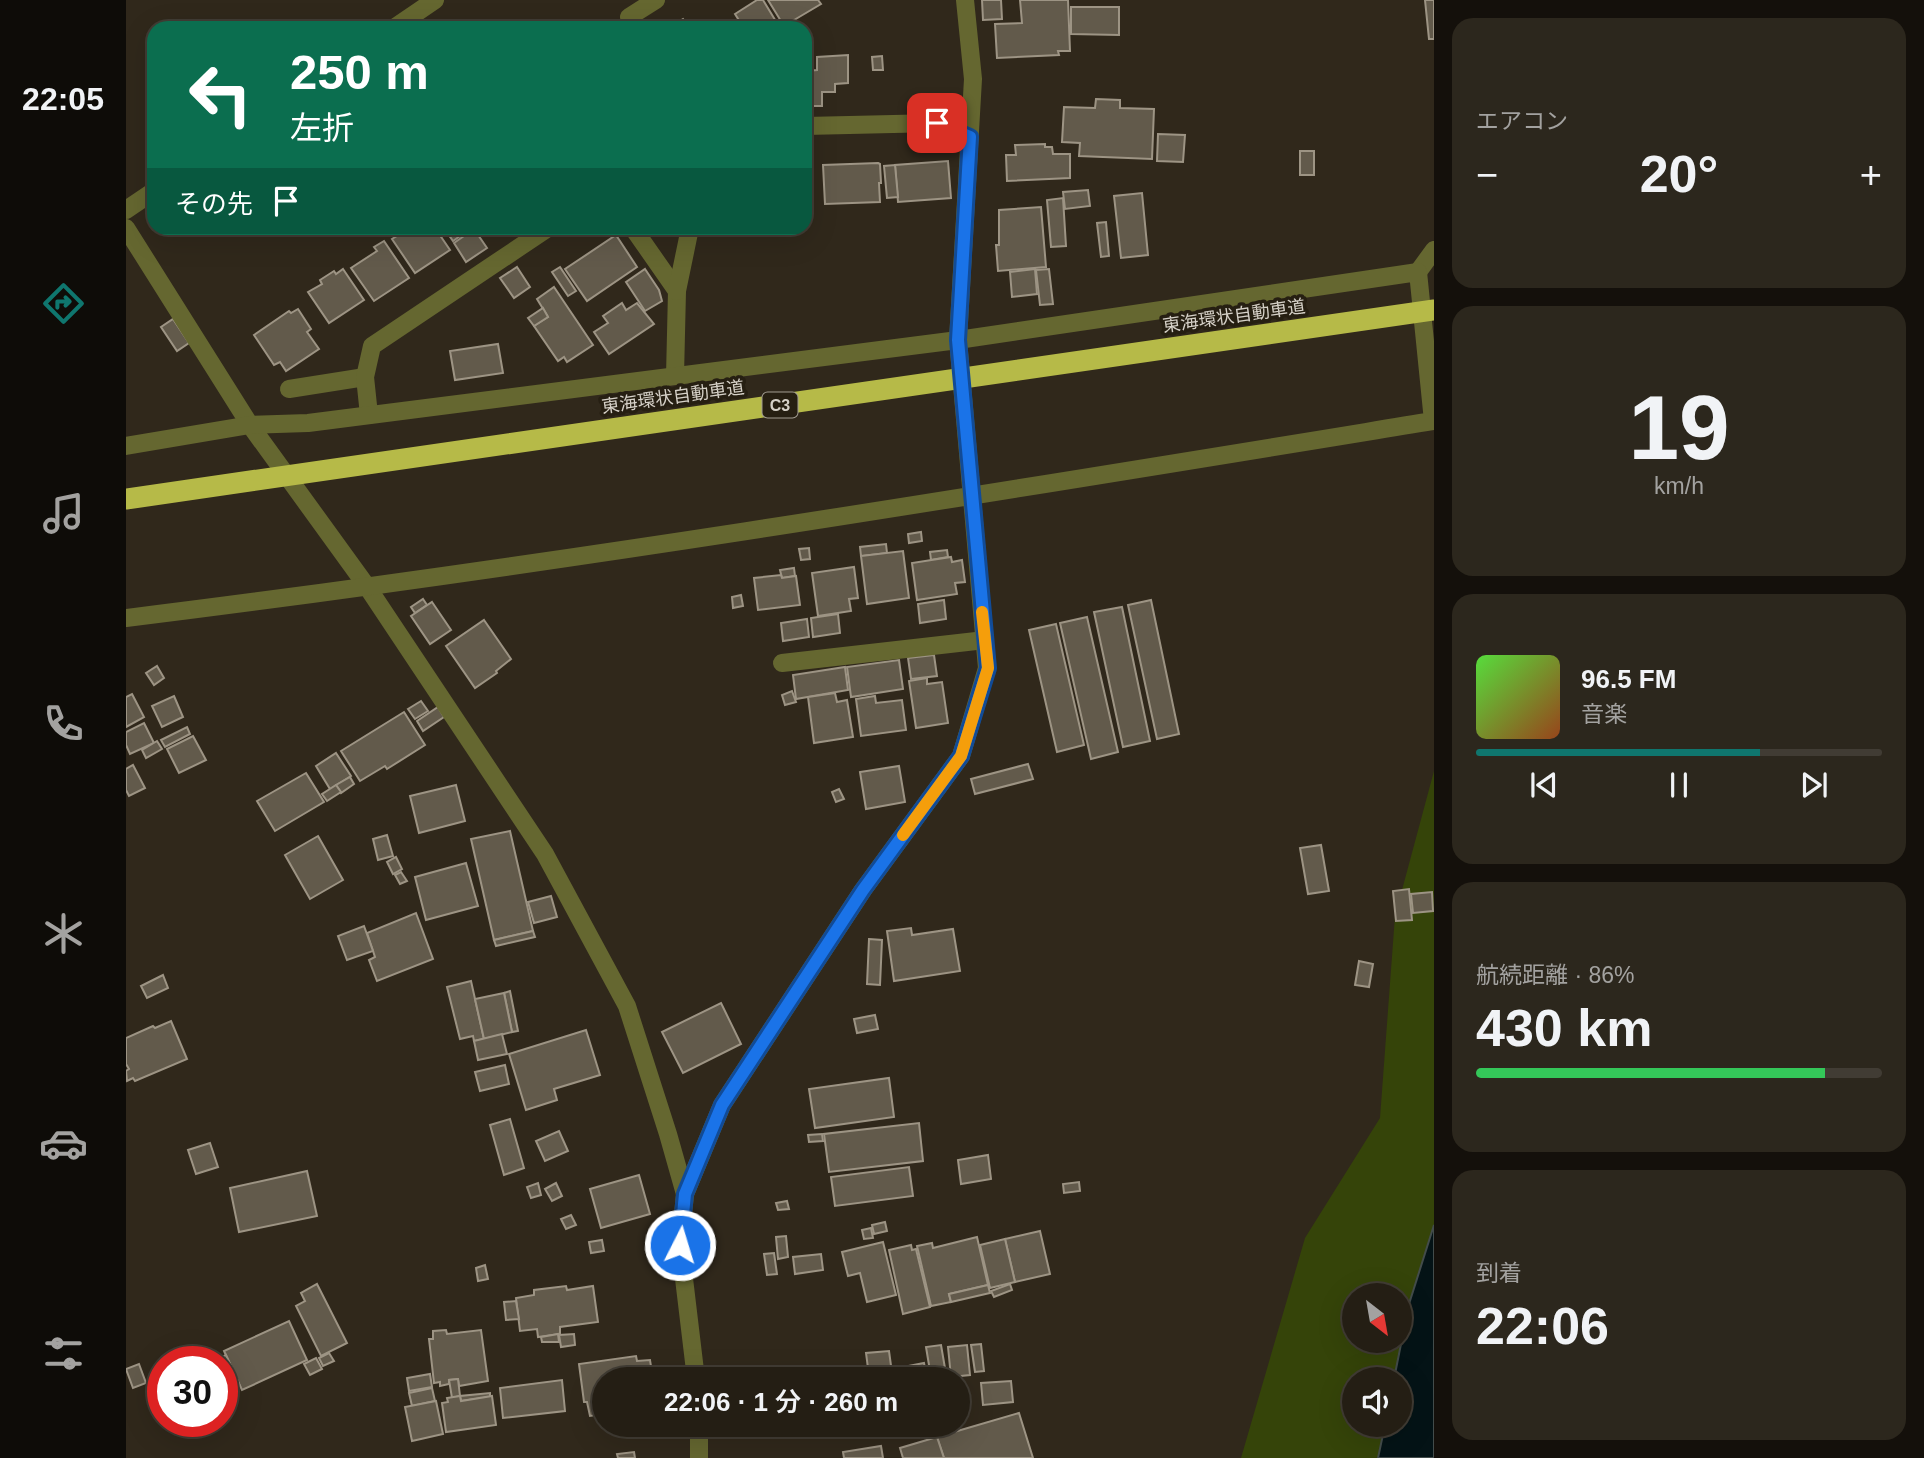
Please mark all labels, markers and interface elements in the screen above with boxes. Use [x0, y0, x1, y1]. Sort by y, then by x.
text: 250 m [290, 45, 429, 99]
icon: left [175, 49, 266, 140]
text: 22:05 [22, 81, 104, 117]
pin [907, 93, 967, 153]
icon: arrive [918, 104, 956, 142]
text: エアコン [1476, 108, 1568, 134]
text: 左折 [290, 110, 354, 146]
text: 20° [1640, 145, 1718, 203]
text: − [1476, 154, 1498, 196]
text: + [1860, 154, 1882, 196]
icon: arrive [267, 182, 305, 220]
text: その先 [175, 189, 253, 219]
icon: directions [39, 279, 88, 328]
street label: 東海環状自動車道 [1161, 296, 1307, 336]
street label: 東海環状自動車道 [600, 377, 746, 417]
text: 19 [1628, 377, 1730, 478]
road number: C3 [762, 392, 798, 418]
text: km/h [1654, 473, 1704, 499]
icon: music [39, 489, 88, 538]
text: 96.5 FM [1581, 664, 1676, 694]
icon: phone [39, 699, 88, 748]
text: 音楽 [1581, 701, 1627, 727]
icon: previous [1525, 766, 1563, 804]
icon: pause [1660, 766, 1698, 804]
icon: next [1795, 766, 1833, 804]
icon: climate [39, 909, 88, 958]
text: 航続距離 · 86% [1476, 962, 1634, 988]
text: 430 km [1476, 999, 1652, 1057]
icon: car [39, 1119, 88, 1168]
position arrow [643, 1208, 717, 1282]
text: 到着 [1476, 1260, 1522, 1286]
north arrow [1342, 1283, 1412, 1353]
map controls [1342, 1283, 1412, 1437]
text: 22:06 [1476, 1297, 1609, 1355]
icon: filters [39, 1329, 88, 1378]
speed limit sign: 30 [147, 1346, 238, 1437]
button: sound [1342, 1367, 1412, 1437]
text: 22:06 · 1 分 · 260 m [664, 1387, 898, 1417]

